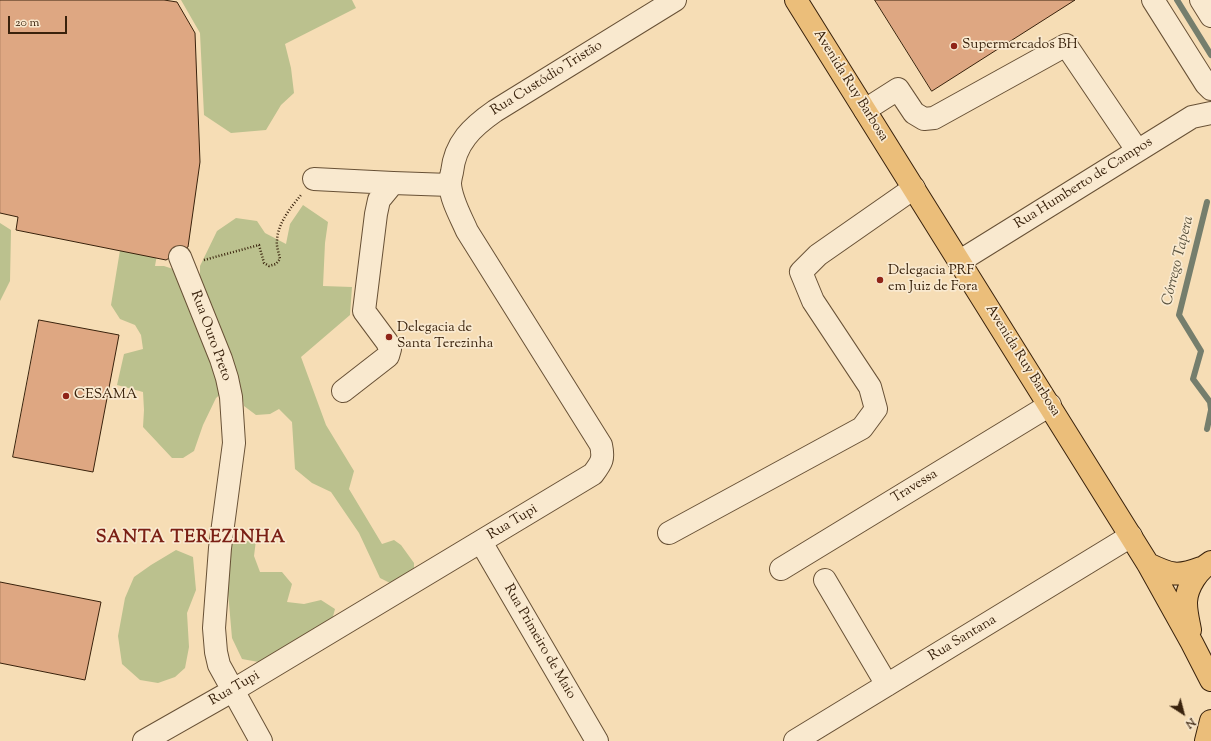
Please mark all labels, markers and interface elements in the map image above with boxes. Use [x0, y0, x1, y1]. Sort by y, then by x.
scale bar [10, 8, 69, 34]
text: 20 m [15, 14, 39, 32]
street label: Avenida Ruy Barbosa [809, 27, 891, 145]
street label: Rua Custódio Tristão [488, 38, 606, 120]
place label: Supermercados BH [962, 38, 1078, 54]
marker: Supermercados BH [949, 41, 959, 51]
street label: Rua Humberto de Campos [1012, 135, 1156, 233]
water label: Córrego Tapera [1159, 215, 1199, 307]
place label: Delegacia PRF em Juiz de Fora [888, 264, 978, 296]
marker: Delegacia PRF em Juiz de Fora [875, 275, 885, 285]
street label: Rua Ouro Preto [186, 289, 234, 383]
street label: Avenida Ruy Barbosa [981, 302, 1063, 420]
place label: Delegacia de Santa Terezinha [397, 321, 493, 354]
marker: Delegacia de Santa Terezinha [384, 332, 394, 342]
place label: CESAMA [74, 388, 137, 404]
marker: CESAMA [61, 391, 71, 401]
street label: Travessa [889, 466, 941, 508]
street label: Rua Tupi [485, 501, 541, 545]
district label: SANTA TEREZINHA [96, 528, 286, 550]
street label: Rua Primeiro de Maio [499, 582, 579, 702]
street label: Rua Santana [926, 612, 1000, 666]
street label: Rua Tupi [207, 668, 263, 710]
north arrow [1163, 693, 1203, 733]
text: N [1182, 714, 1198, 732]

